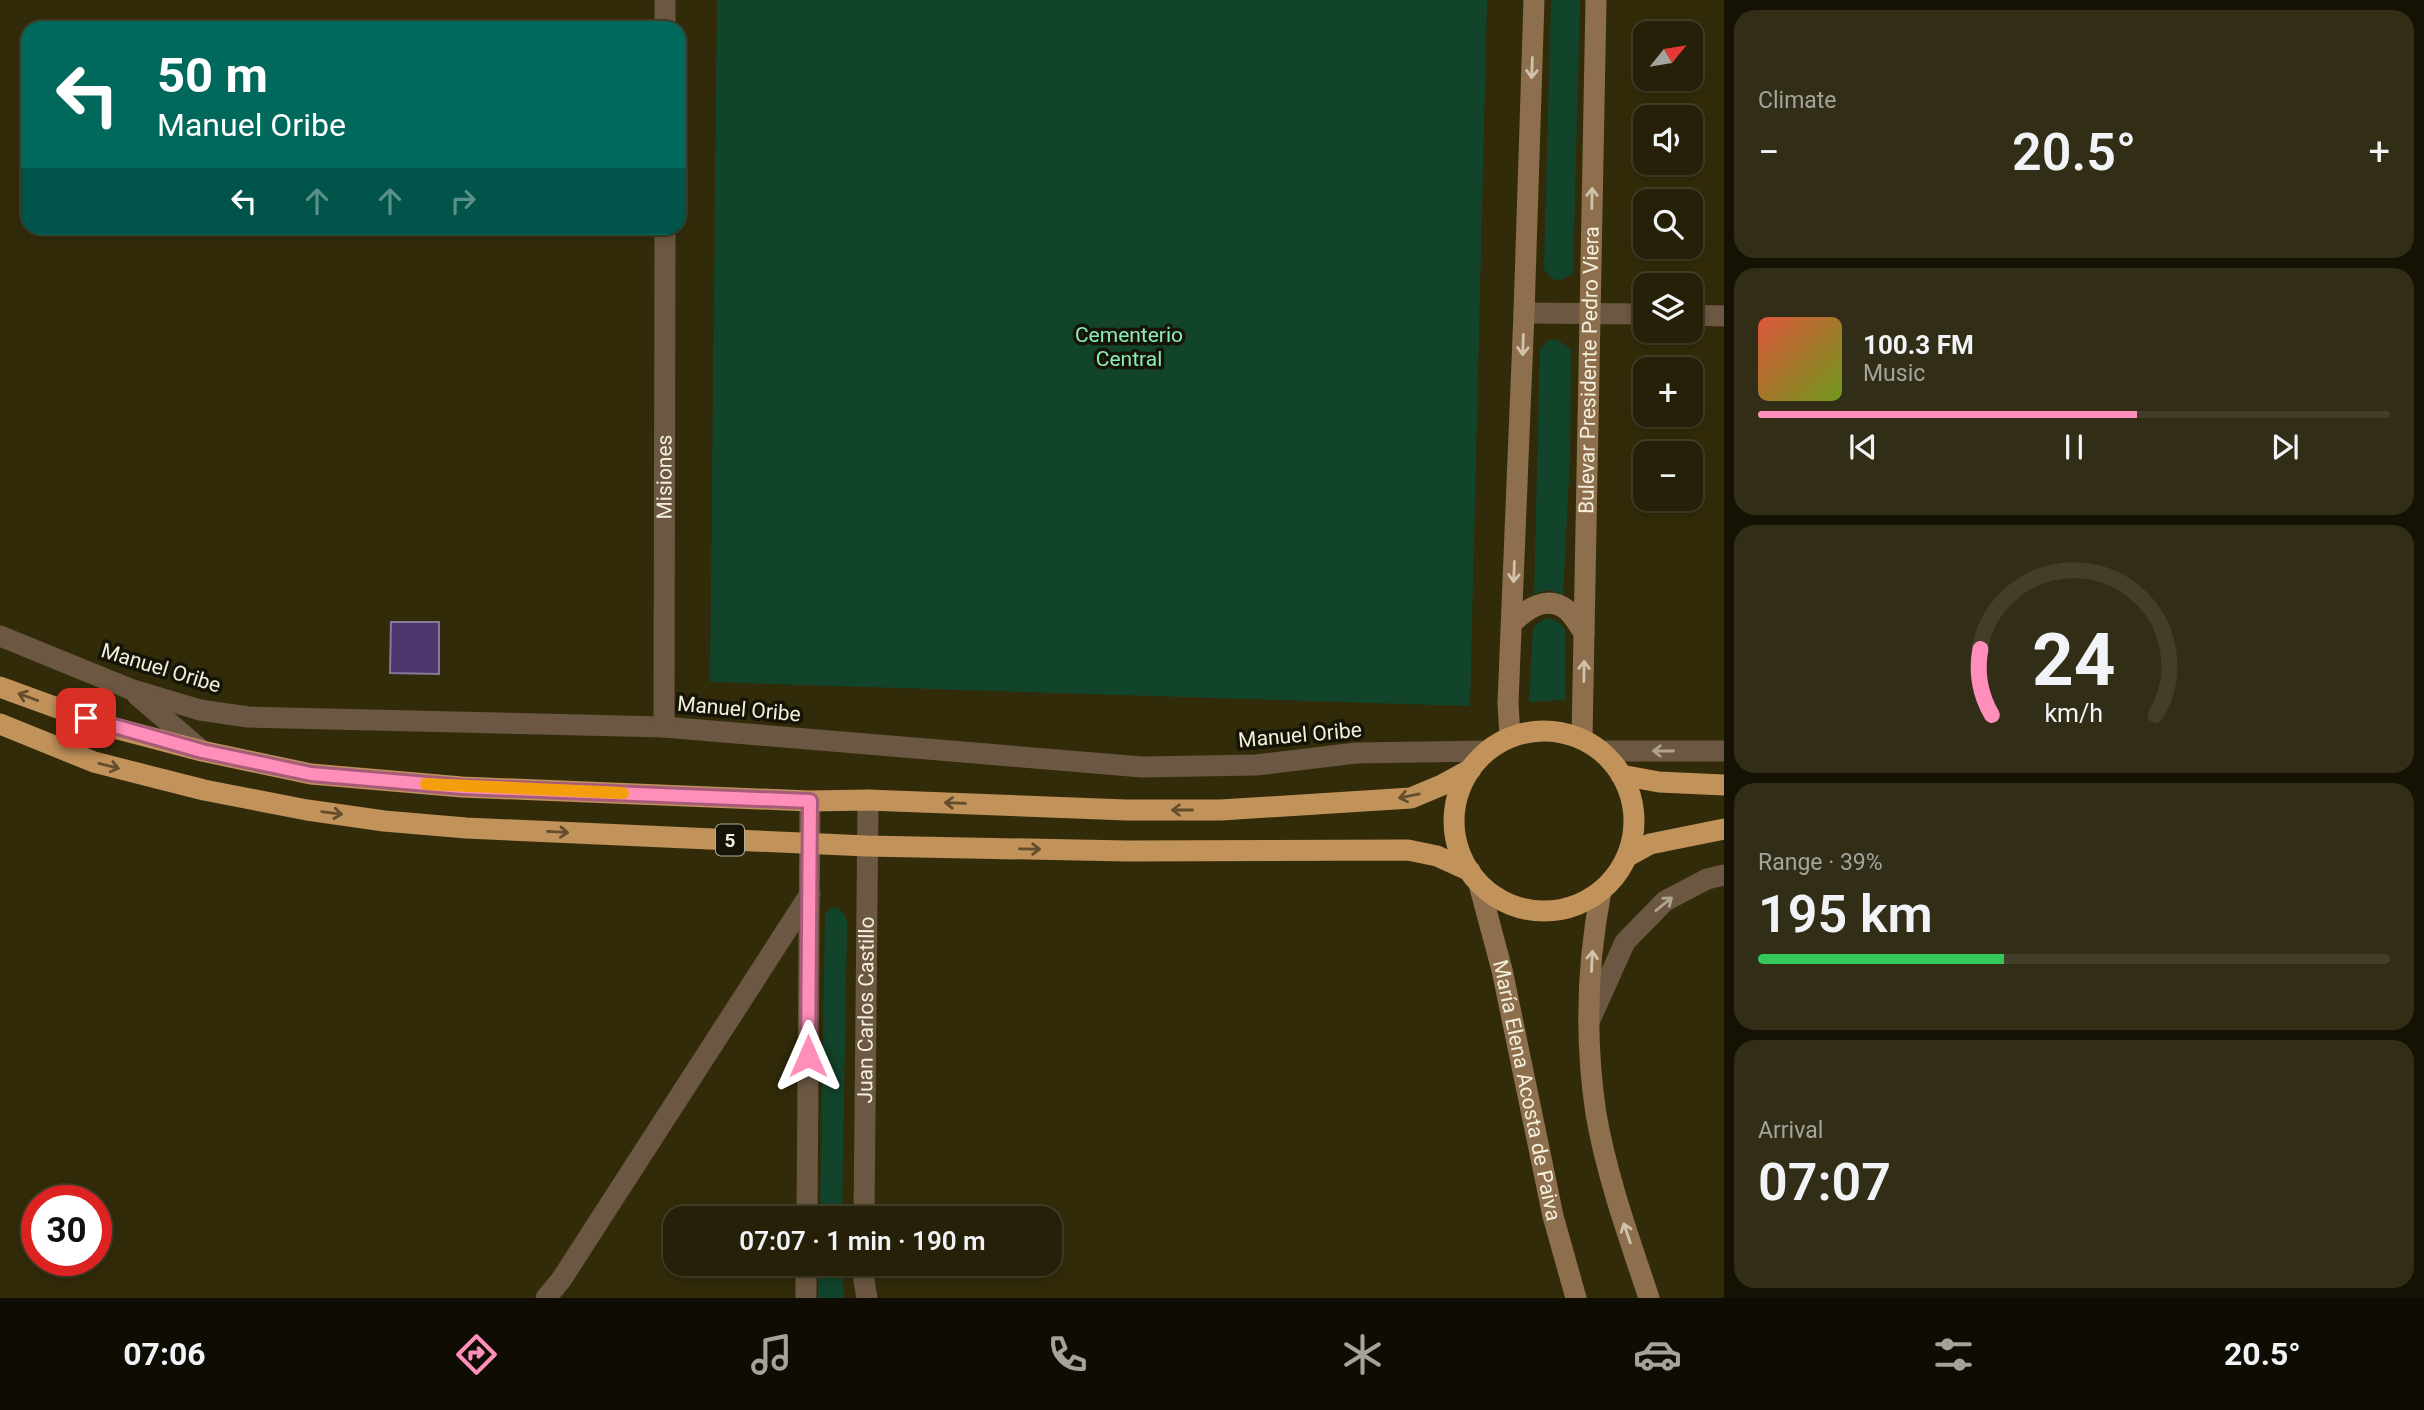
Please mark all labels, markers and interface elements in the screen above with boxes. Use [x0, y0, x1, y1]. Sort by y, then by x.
north arrow [1633, 21, 1703, 91]
map controls [1633, 21, 1703, 511]
text: 50 m [157, 47, 268, 104]
icon: left [42, 49, 133, 140]
one-way arrow [1525, 56, 1539, 79]
text: Climate [1758, 87, 1837, 114]
button: sound [1633, 105, 1703, 175]
text: Manuel Oribe [157, 106, 346, 144]
text: 20.5° [2012, 122, 2136, 183]
text: − [1758, 130, 1780, 174]
text: + [2368, 130, 2390, 174]
icon: left [225, 182, 263, 220]
icon: ahead [298, 182, 336, 220]
icon: ahead [371, 182, 409, 220]
icon: right [444, 182, 482, 220]
one-way arrow [1585, 187, 1599, 210]
button: search [1633, 189, 1703, 259]
street label: Bulevar Presidente Pedro Viera [1574, 226, 1604, 514]
button: layers [1633, 273, 1703, 343]
park label: Cementerio Central [1075, 323, 1183, 371]
text: 100.3 FM [1863, 330, 1974, 360]
one-way arrow [1517, 333, 1530, 356]
button: + [1633, 357, 1703, 427]
text: Music [1863, 360, 1925, 387]
icon: previous [1844, 428, 1882, 466]
icon: pause [2055, 428, 2093, 466]
icon: next [2266, 428, 2304, 466]
street label: Misiones [652, 434, 677, 520]
button: − [1633, 441, 1703, 511]
one-way arrow [1507, 560, 1521, 583]
text: 24 [2032, 617, 2116, 703]
street label: Manuel Oribe [98, 638, 224, 698]
one-way arrow [1577, 659, 1590, 682]
pin [56, 688, 116, 748]
one-way arrow [18, 690, 40, 702]
street label: Manuel Oribe [676, 692, 802, 726]
icon: arrive [67, 699, 105, 737]
text: km/h [2045, 699, 2103, 728]
street label: Manuel Oribe [1237, 718, 1363, 752]
one-way arrow [1652, 744, 1675, 758]
one-way arrow [97, 760, 120, 773]
one-way arrow [1398, 790, 1421, 803]
one-way arrow [944, 797, 967, 810]
one-way arrow [1171, 803, 1194, 817]
one-way arrow [320, 807, 343, 820]
road number: 5 [716, 824, 744, 856]
one-way arrow [547, 826, 570, 839]
one-way arrow [1019, 843, 1042, 856]
text: Range · 39% [1758, 849, 1883, 876]
text: 195 km [1758, 884, 1933, 945]
one-way arrow [1654, 897, 1672, 912]
street label: Juan Carlos Castillo [853, 916, 879, 1104]
one-way arrow [1586, 951, 1599, 973]
street label: María Elena Acosta de Paiva [1488, 957, 1566, 1223]
position arrow [771, 1019, 845, 1093]
text: Arrival [1758, 1117, 1823, 1144]
text: 07:07 [1758, 1152, 1891, 1213]
speed limit sign: 30 [21, 1185, 112, 1276]
one-way arrow [1620, 1223, 1632, 1245]
text: 07:07 · 1 min · 190 m [739, 1226, 986, 1256]
icon: directions [452, 1330, 501, 1379]
icon: music [747, 1330, 796, 1379]
icon: phone [1043, 1330, 1092, 1379]
icon: climate [1338, 1330, 1387, 1379]
icon: car [1633, 1330, 1682, 1379]
icon: filters [1929, 1330, 1978, 1379]
text: 07:06 [123, 1335, 206, 1373]
text: 20.5° [2224, 1335, 2301, 1373]

